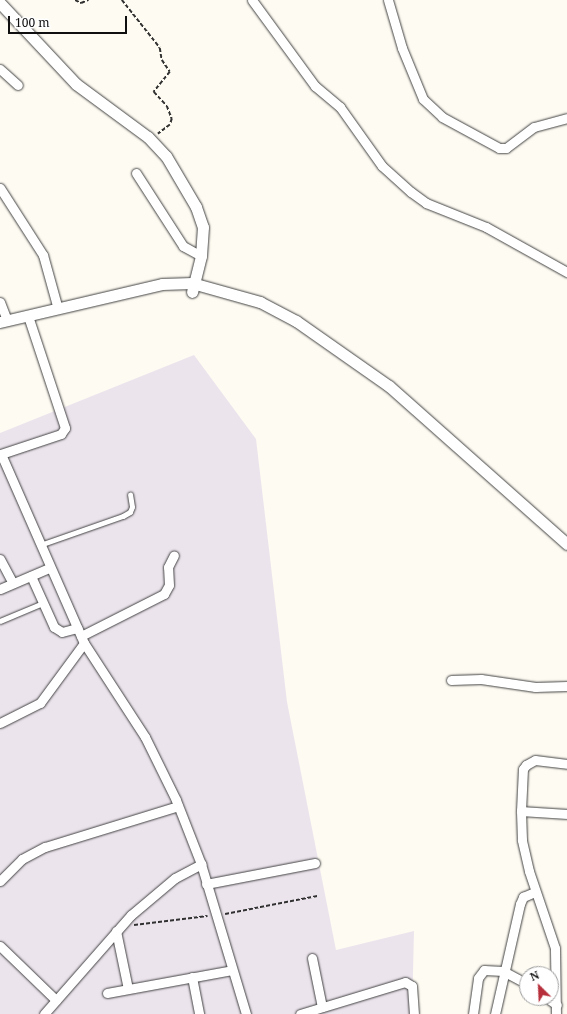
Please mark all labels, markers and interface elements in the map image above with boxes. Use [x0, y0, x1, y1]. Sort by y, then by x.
scale bar [10, 8, 129, 34]
text: 100 m [15, 14, 50, 31]
north arrow [519, 966, 559, 1006]
text: N [527, 967, 541, 984]

